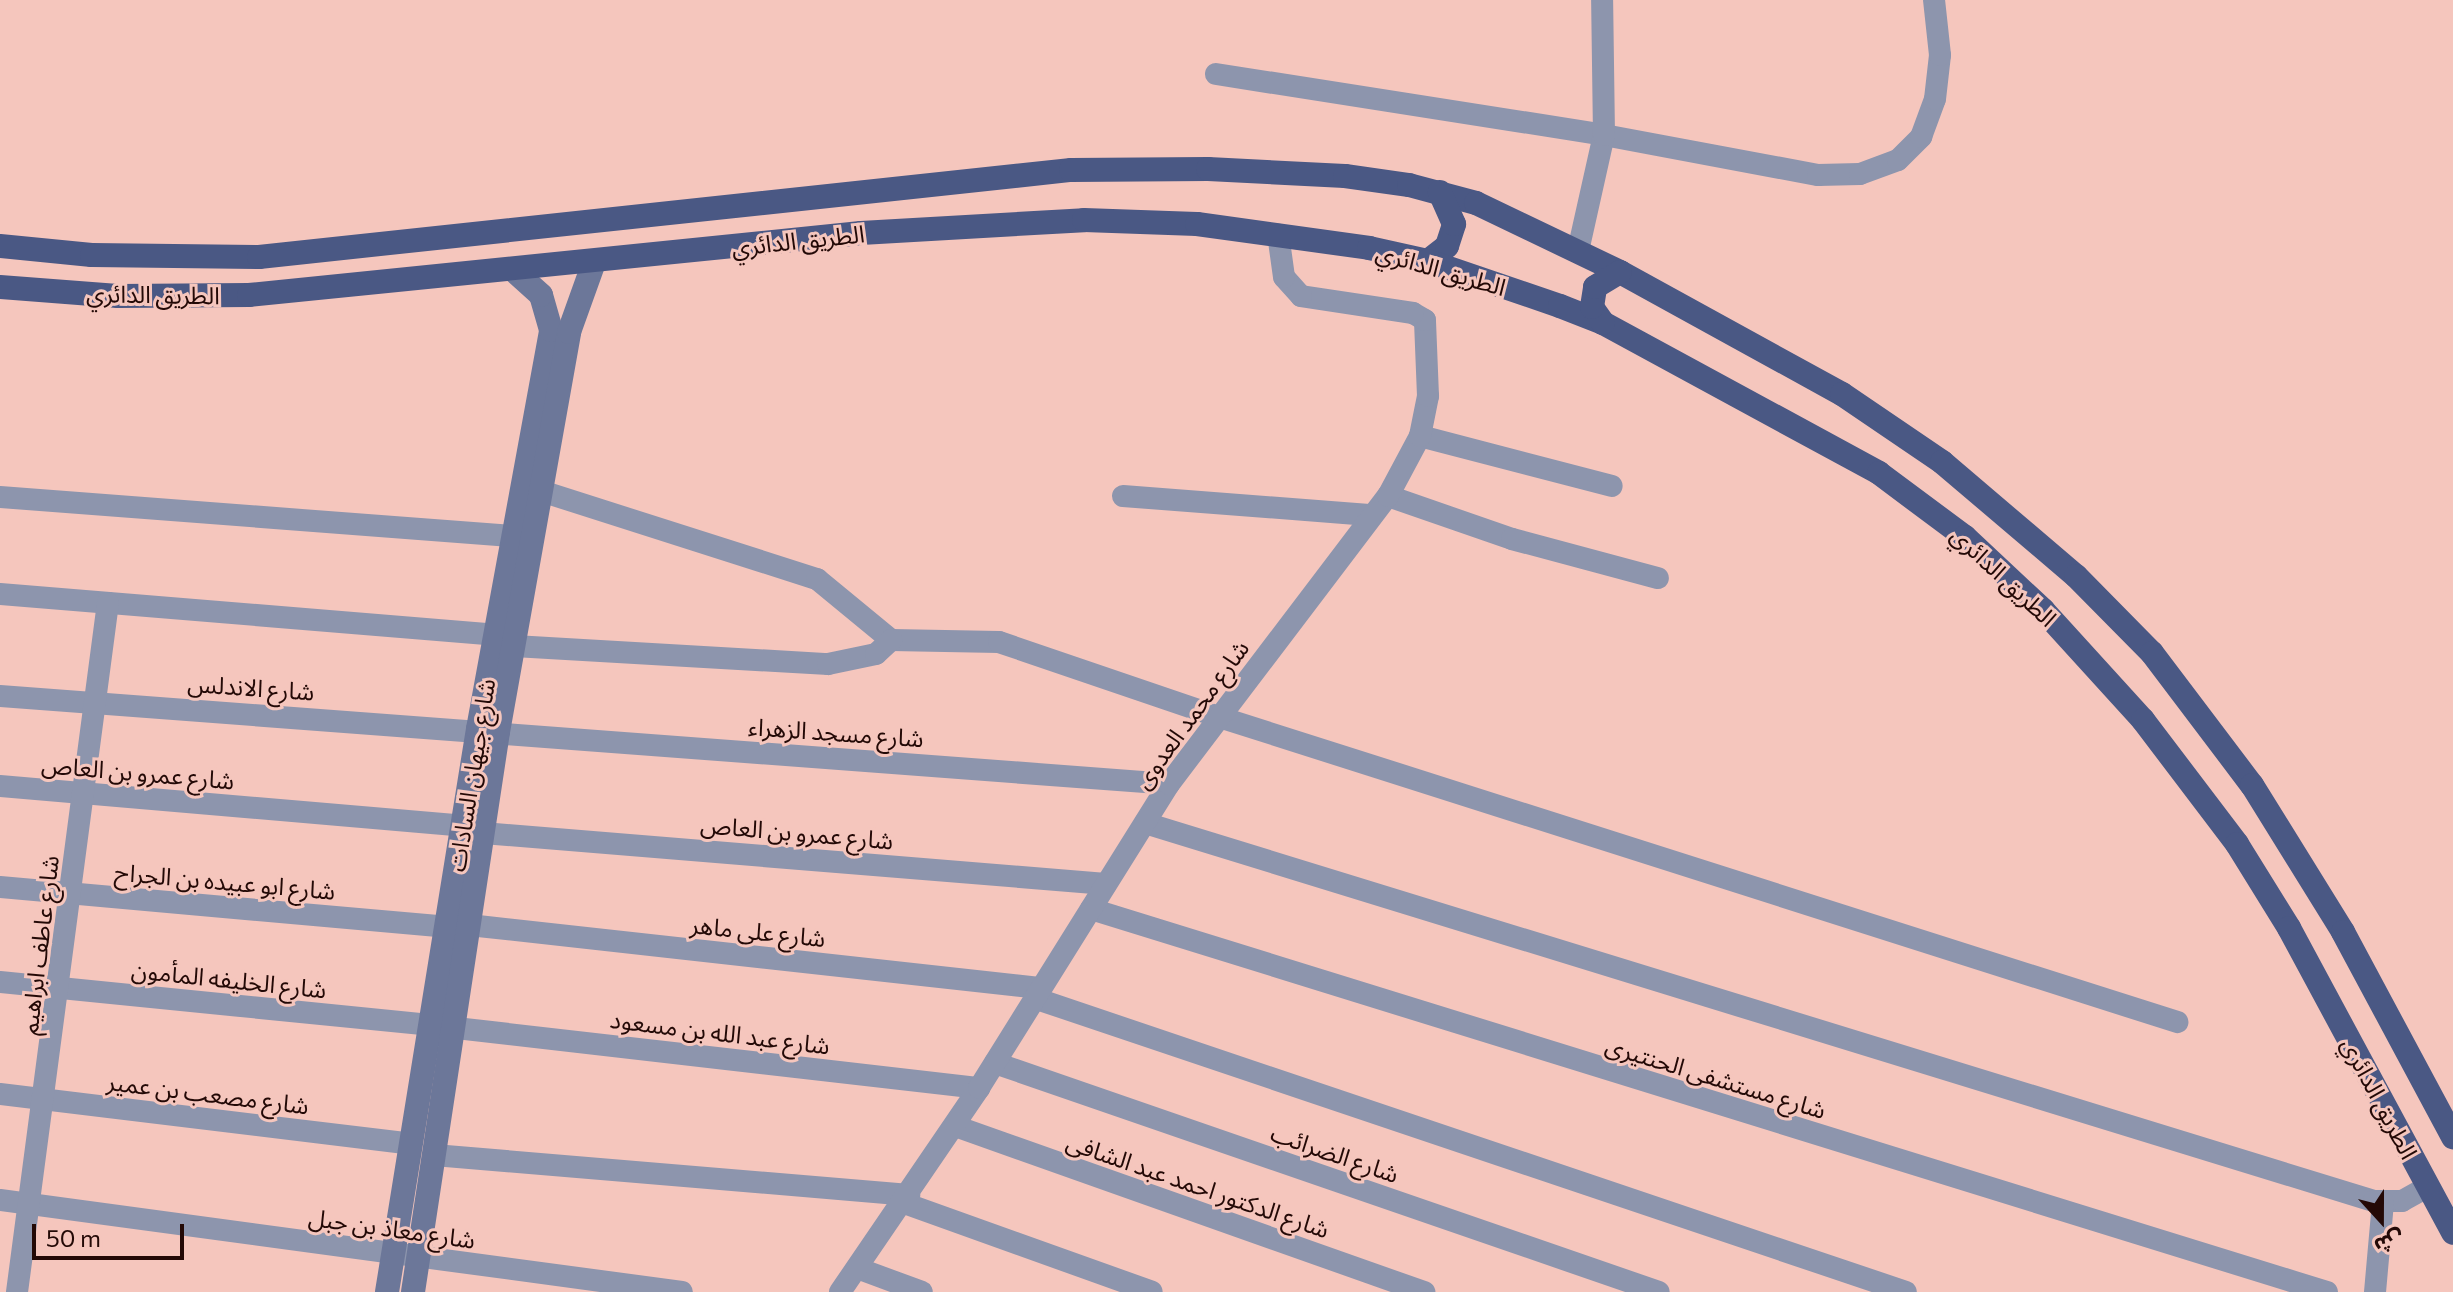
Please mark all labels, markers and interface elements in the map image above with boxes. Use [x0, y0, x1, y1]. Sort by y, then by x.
street label: الطريق الدائري [730, 219, 866, 261]
street label: الطريق الدائري [1373, 237, 1509, 301]
street label: الطريق الدائري [86, 278, 220, 310]
street label: الطريق الدائري [1945, 520, 2063, 632]
street label: شارع محمد العدوى [1127, 634, 1255, 794]
street label: شارع الاندلس [187, 668, 315, 706]
street label: شارع جيهان السادات [442, 676, 500, 874]
street label: شارع مسجد الزهراء [747, 712, 925, 752]
street label: شارع عمرو بن العاص [40, 749, 236, 795]
street label: شارع عمرو بن العاص [699, 809, 895, 855]
street label: شارع عاطف ابراهيم [14, 854, 64, 1036]
street label: شارع ابو عبيده بن الجراح [113, 857, 337, 905]
street label: شارع على ماهر [689, 910, 827, 952]
street label: شارع الخليفه المأمون [130, 954, 328, 1004]
street label: شارع عبد الله بن مسعود [608, 1004, 832, 1060]
street label: شارع مستشفى الحنتيرى [1602, 1030, 1830, 1124]
street label: الطريق الدائري [2336, 1032, 2424, 1164]
street label: شارع مصعب بن عمير [105, 1066, 311, 1120]
street label: شارع الضرائب [1267, 1118, 1403, 1188]
street label: شارع الدكتور احمد عبد الشافى [1063, 1126, 1333, 1244]
north arrow [2341, 1180, 2421, 1260]
street label: شارع معاذ بن جبل [307, 1202, 477, 1254]
scale bar [36, 1208, 188, 1258]
text: 50 m [46, 1223, 101, 1252]
text: ش [2371, 1225, 2409, 1261]

